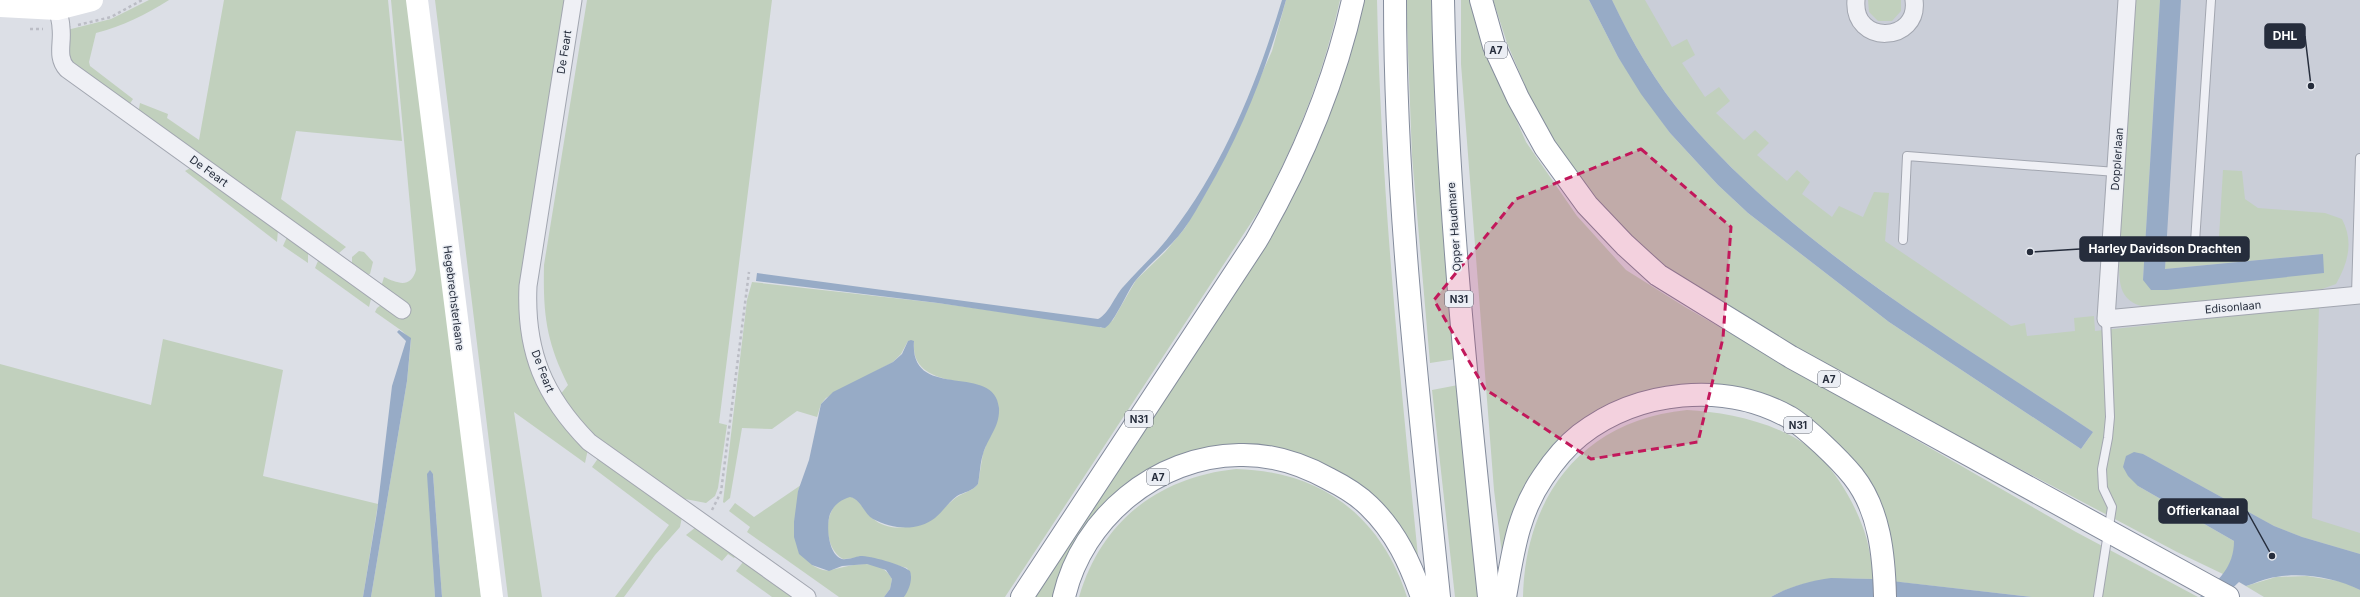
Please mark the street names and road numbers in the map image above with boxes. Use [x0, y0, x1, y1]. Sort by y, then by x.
street label: De Feart [554, 29, 574, 75]
road number: A7 [1485, 42, 1507, 58]
street label: Dopplerlaan [2108, 127, 2126, 191]
street label: De Feart [187, 152, 231, 190]
street label: Opper Haudmare [1444, 182, 1464, 272]
street label: Hegebrechsterleane [441, 245, 467, 351]
road number: N31 [1445, 291, 1473, 307]
street label: Edisonlaan [2204, 298, 2262, 316]
street label: De Feart [529, 348, 558, 394]
road number: A7 [1818, 371, 1840, 387]
road number: N31 [1125, 411, 1153, 427]
road number: N31 [1784, 417, 1812, 433]
road number: A7 [1147, 469, 1169, 485]

